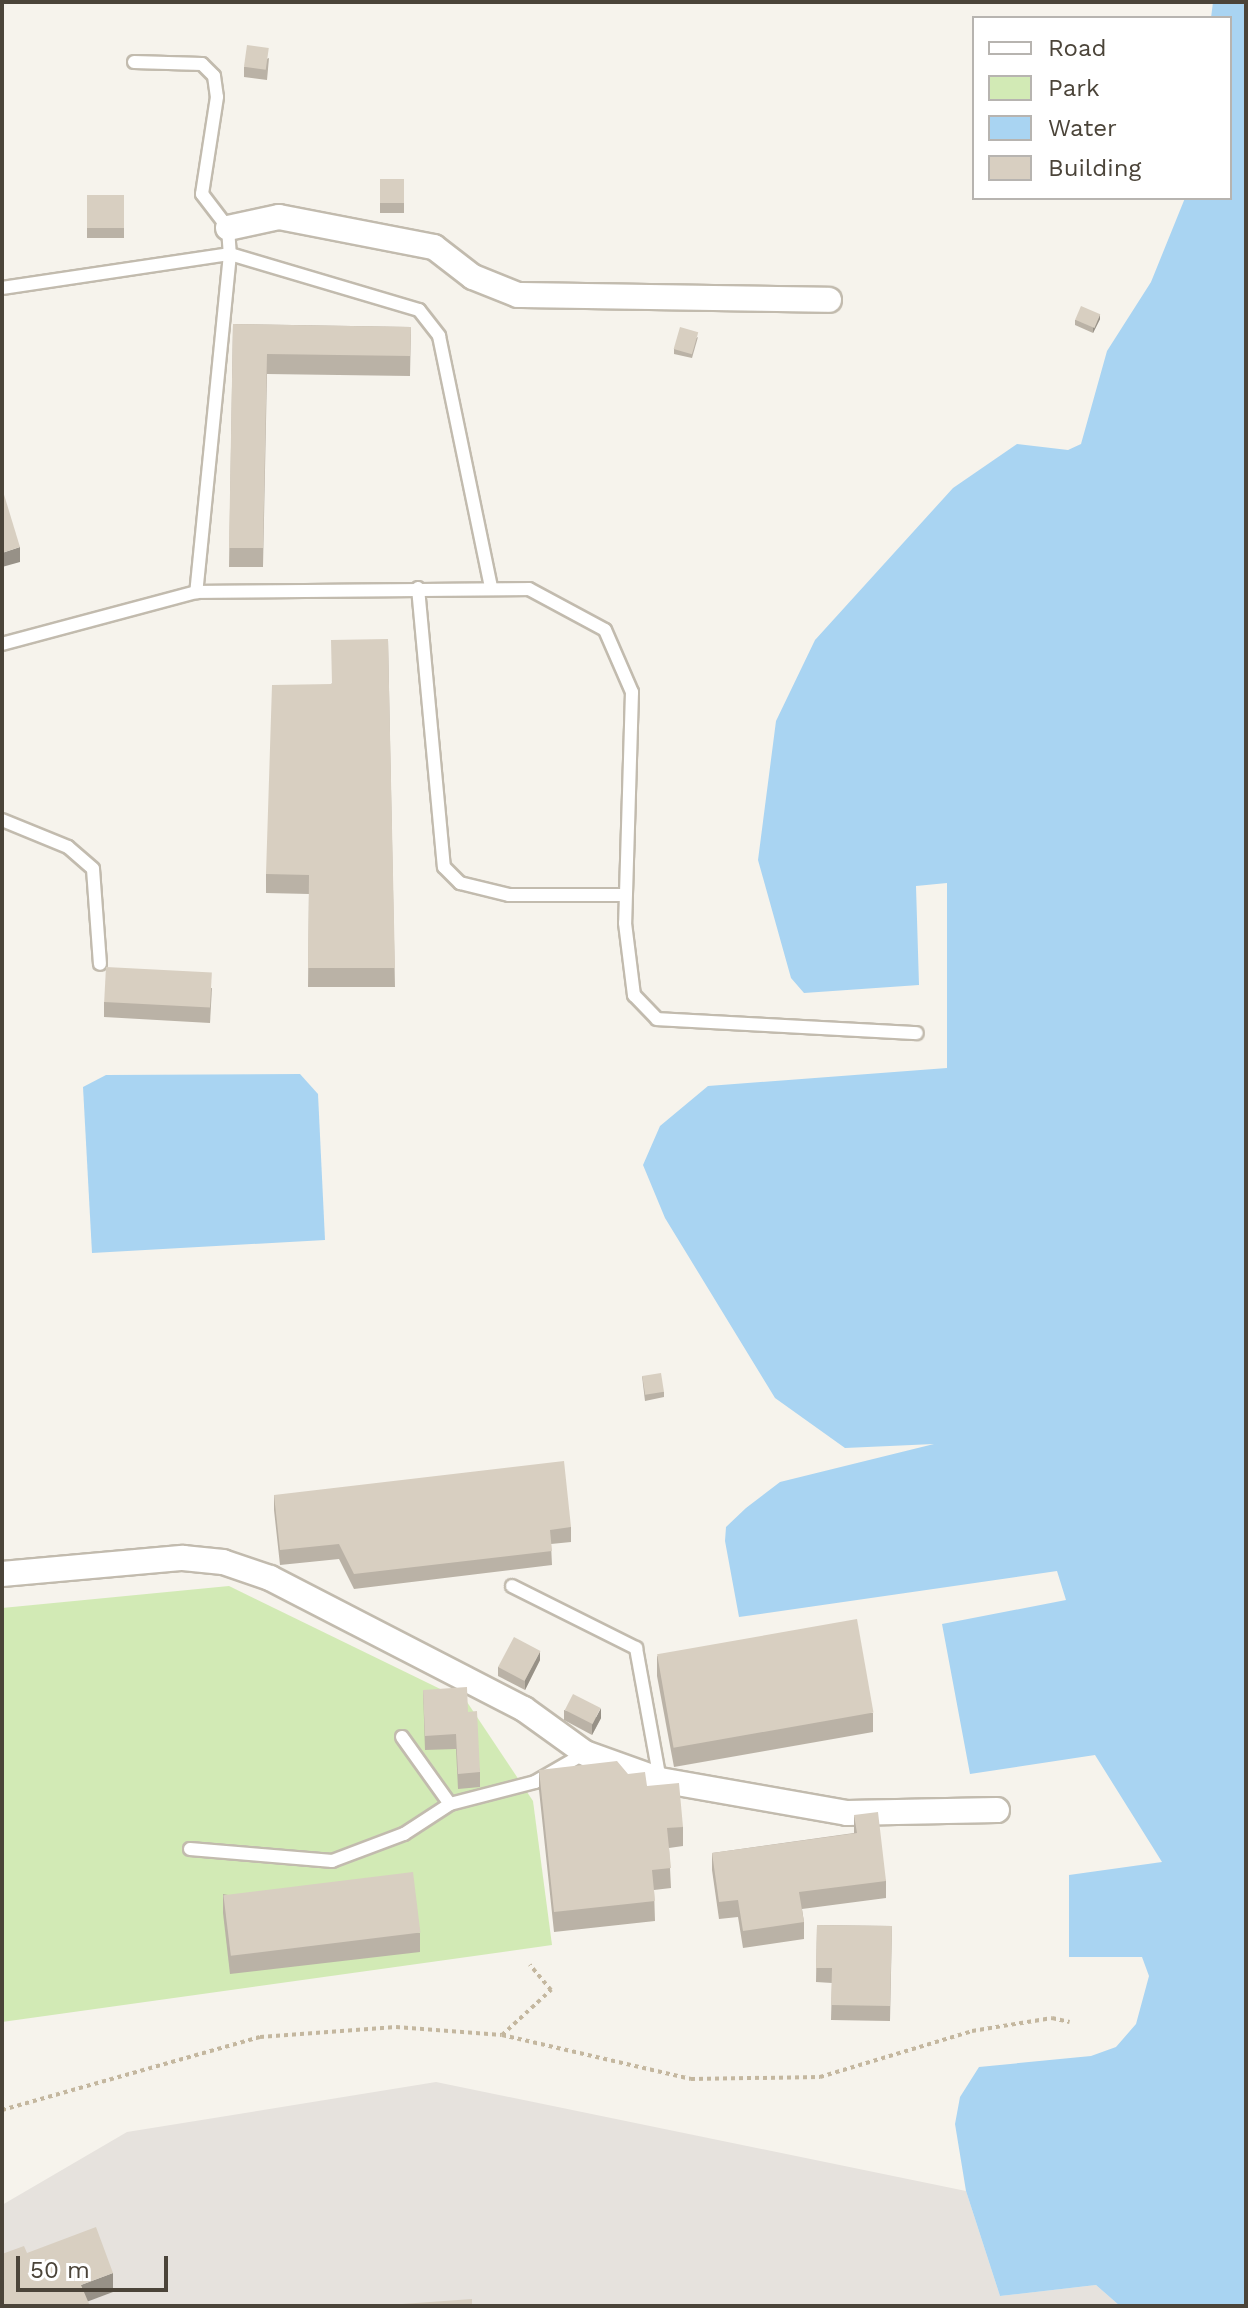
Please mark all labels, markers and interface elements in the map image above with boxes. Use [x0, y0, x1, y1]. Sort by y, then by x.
legend [972, 16, 1232, 200]
text: Road [1048, 34, 1107, 62]
text: Park [1048, 74, 1100, 102]
text: Water [1048, 114, 1117, 142]
text: Building [1048, 154, 1141, 182]
scale bar [20, 2240, 172, 2290]
text: 50 m [30, 2256, 90, 2284]

